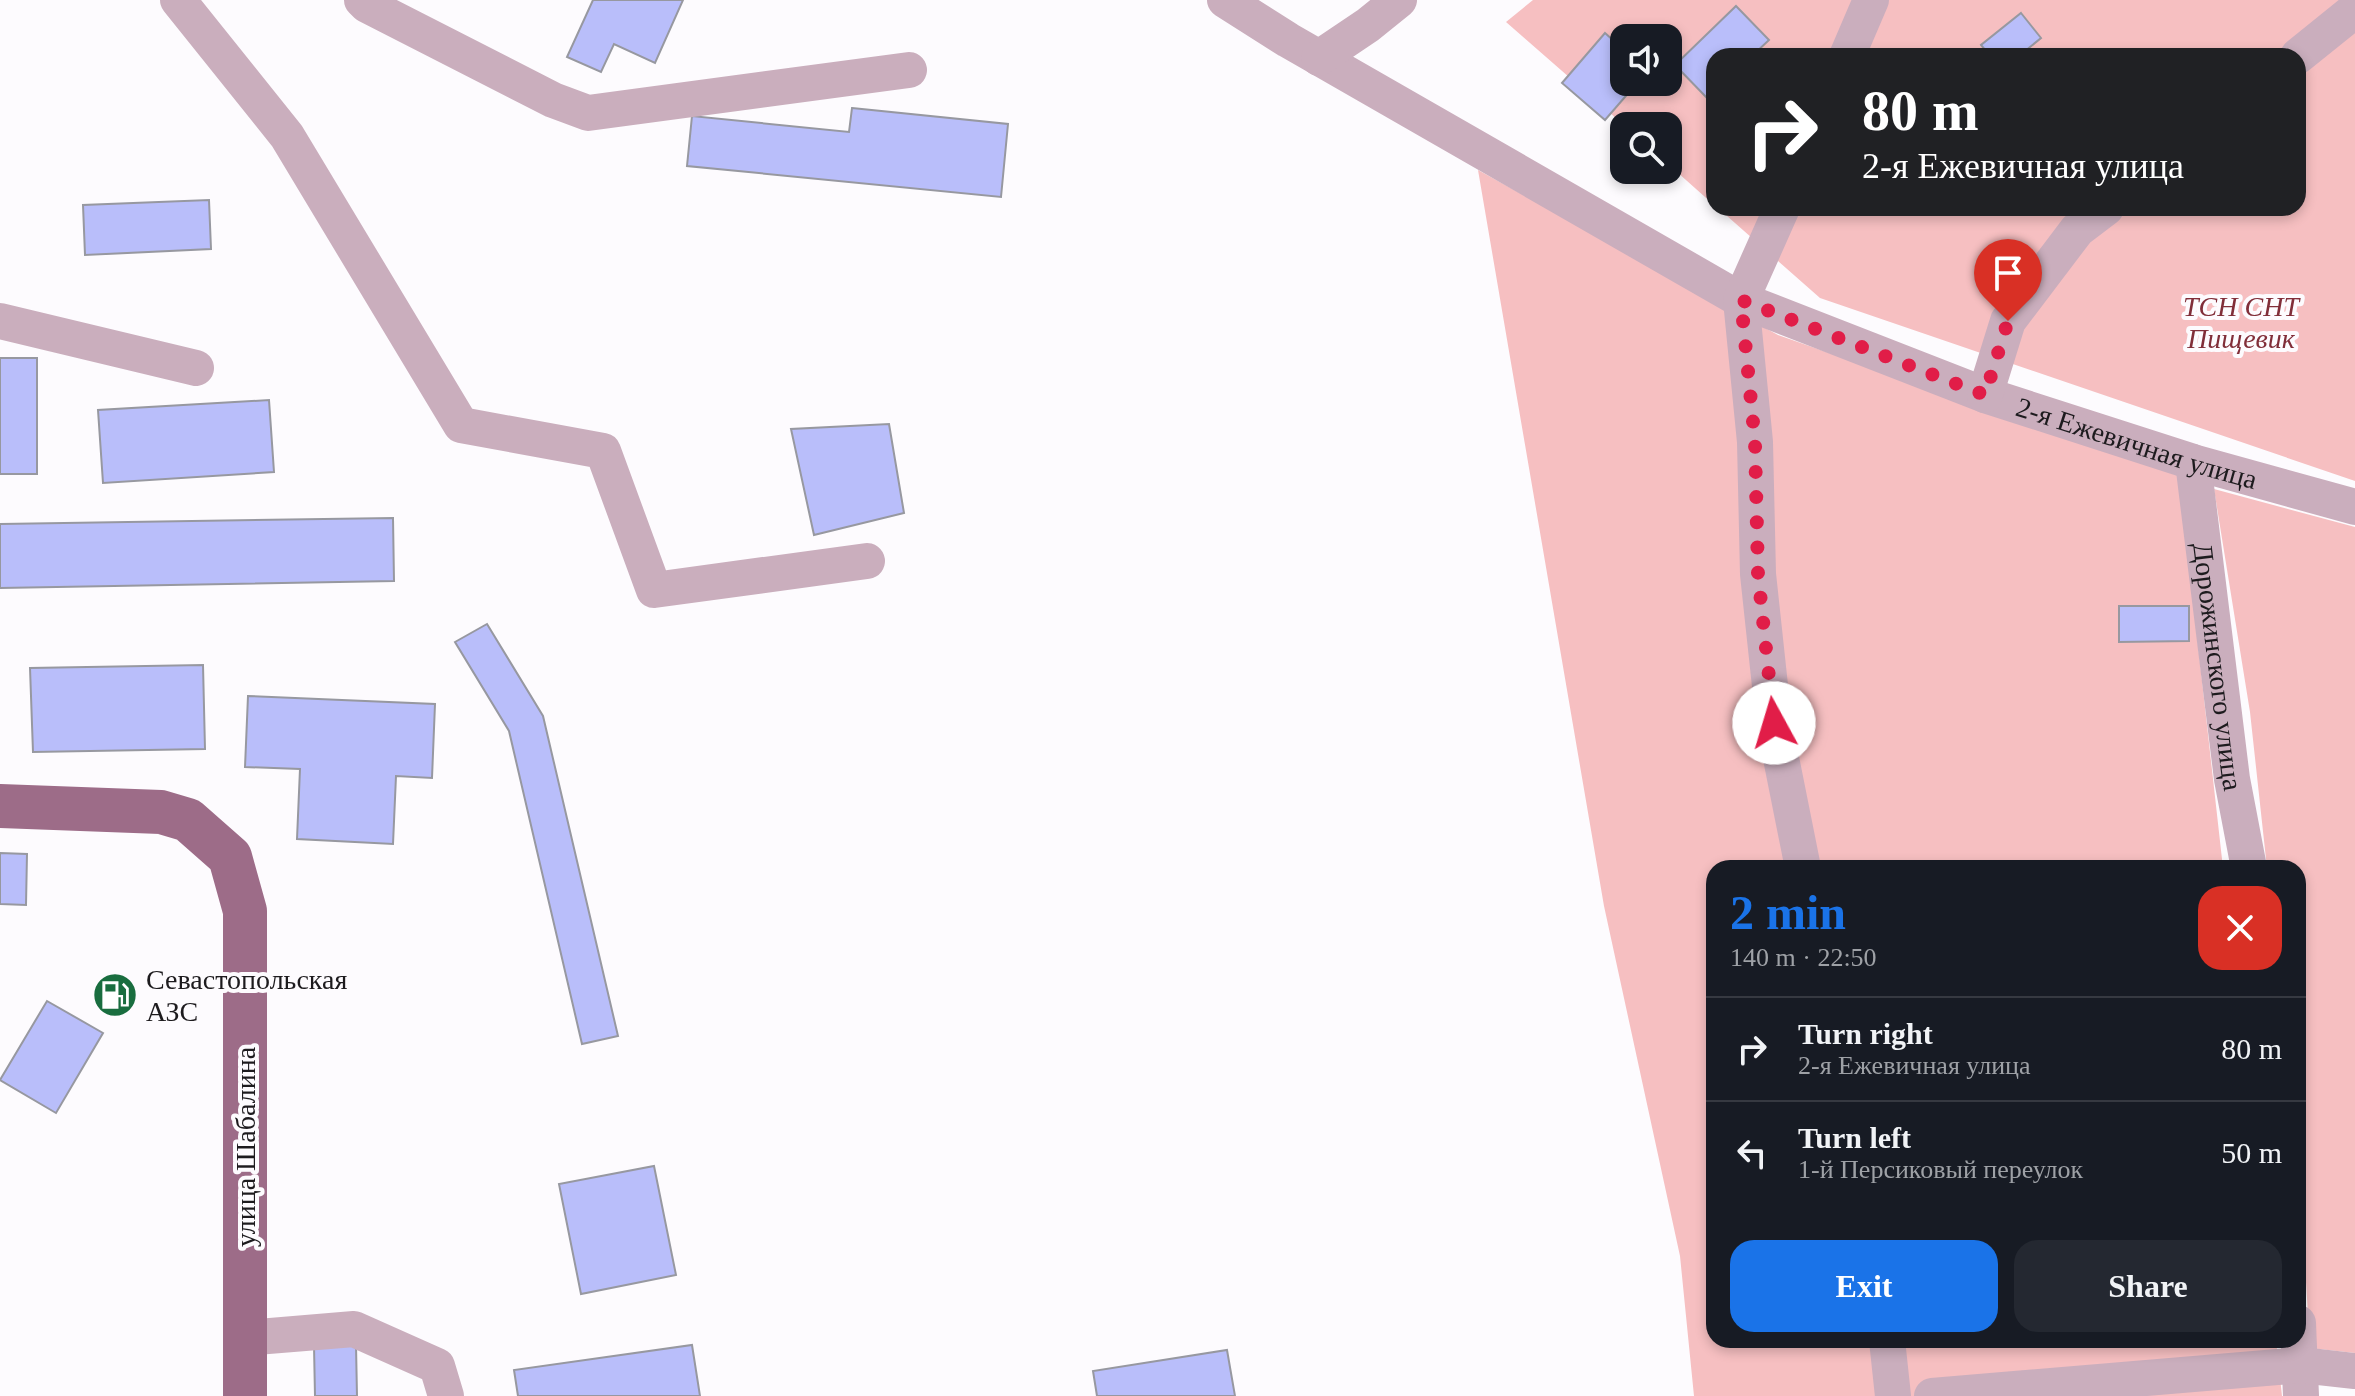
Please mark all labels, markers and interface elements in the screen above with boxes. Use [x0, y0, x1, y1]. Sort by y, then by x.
map controls [1610, 24, 1682, 184]
button: sound [1610, 24, 1682, 96]
icon: right [1730, 80, 1834, 184]
text: 80 m [1862, 80, 1979, 142]
button: search [1610, 112, 1682, 184]
text: 2-я Ежевичная улица [1862, 146, 2184, 186]
pin [1974, 239, 2042, 321]
icon: arrive [1986, 251, 2030, 295]
park label: ТСН СНТ Пищевик [2183, 291, 2301, 354]
street label: 2-я Ежевичная улица [2013, 391, 2261, 495]
street label: Дорожинского улица [2188, 541, 2249, 794]
position arrow [1732, 681, 1816, 765]
text: 2 min [1730, 886, 1846, 939]
button: close [2198, 886, 2282, 970]
text: 140 m · 22:50 [1730, 943, 1877, 972]
place label: Севастопольская АЗС [146, 964, 347, 1027]
fuel station icon: Севастопольская АЗС [91, 971, 139, 1019]
text: Turn right [1798, 1017, 1933, 1050]
icon: right [1730, 1027, 1774, 1071]
text: 80 m [2221, 1032, 2282, 1065]
street label: улица Шабалина [230, 1046, 261, 1247]
text: 2-я Ежевичная улица [1798, 1051, 2031, 1080]
text: Turn left [1798, 1121, 1911, 1154]
icon: left [1730, 1131, 1774, 1175]
text: 50 m [2221, 1136, 2282, 1169]
text: 1-й Персиковый переулок [1798, 1155, 2083, 1184]
button: Exit [1730, 1240, 1998, 1332]
button: Share [2014, 1240, 2282, 1332]

